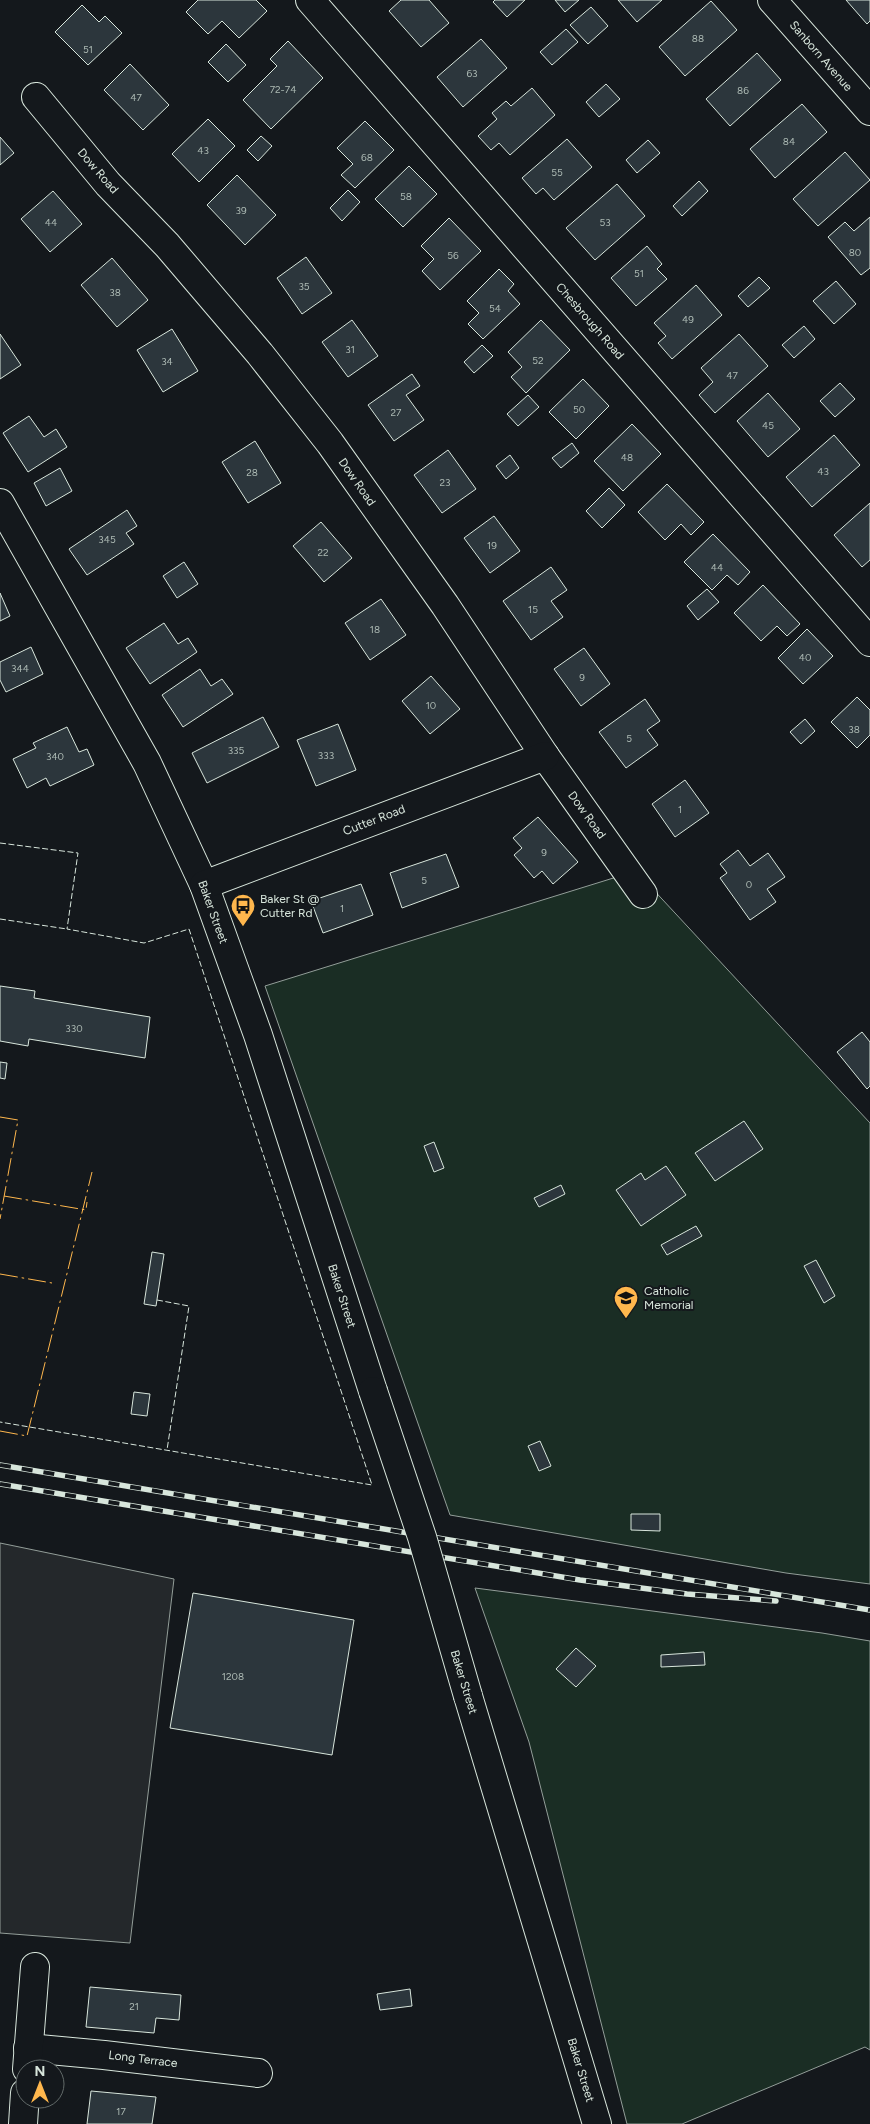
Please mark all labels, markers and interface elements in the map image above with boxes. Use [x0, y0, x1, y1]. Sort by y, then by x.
street label: Sanborn Avenue [787, 18, 856, 94]
house number: 88 [692, 32, 704, 45]
house number: 51 [83, 43, 93, 56]
house number: 63 [466, 67, 478, 80]
house number: 72-74 [270, 83, 296, 96]
house number: 86 [737, 84, 749, 97]
house number: 47 [130, 91, 142, 104]
house number: 84 [783, 135, 795, 148]
house number: 43 [197, 144, 209, 157]
street label: Dow Road [75, 146, 121, 196]
house number: 68 [361, 151, 373, 164]
house number: 55 [551, 166, 563, 179]
house number: 58 [400, 190, 412, 203]
house number: 39 [235, 204, 247, 217]
house number: 44 [45, 216, 57, 229]
house number: 53 [599, 216, 611, 229]
house number: 80 [849, 246, 861, 259]
house number: 56 [447, 249, 459, 262]
house number: 51 [634, 267, 644, 280]
house number: 35 [298, 280, 310, 293]
street label: Chesbrough Road [553, 280, 627, 362]
house number: 38 [109, 286, 121, 299]
house number: 54 [489, 302, 501, 315]
house number: 49 [682, 313, 694, 326]
house number: 31 [345, 343, 355, 356]
house number: 52 [532, 354, 544, 367]
house number: 34 [161, 355, 173, 368]
house number: 47 [726, 369, 738, 382]
house number: 50 [573, 403, 585, 416]
house number: 27 [391, 406, 402, 419]
house number: 45 [762, 419, 774, 432]
house number: 48 [621, 451, 633, 464]
street label: Dow Road [335, 455, 379, 509]
house number: 43 [817, 465, 829, 478]
house number: 28 [246, 466, 258, 479]
house number: 23 [439, 476, 451, 489]
house number: 345 [98, 533, 116, 546]
house number: 19 [487, 539, 497, 552]
house number: 22 [317, 546, 329, 559]
house number: 44 [711, 561, 723, 574]
house number: 15 [528, 603, 538, 616]
house number: 18 [370, 623, 380, 636]
house number: 40 [799, 651, 811, 664]
house number: 344 [11, 662, 29, 675]
house number: 9 [579, 671, 585, 684]
house number: 10 [426, 699, 436, 712]
house number: 38 [848, 723, 860, 736]
house number: 5 [626, 732, 632, 745]
house number: 335 [228, 744, 245, 757]
house number: 333 [318, 749, 334, 762]
house number: 340 [46, 750, 64, 763]
street label: Dow Road [565, 789, 609, 841]
street label: Cutter Road [341, 802, 407, 838]
house number: 1 [678, 803, 682, 816]
house number: 9 [541, 846, 547, 859]
house number: 5 [421, 874, 427, 887]
street label: Baker Street [195, 878, 231, 946]
house number: 0 [746, 878, 752, 891]
place label: Baker St @ Cutter Rd [260, 892, 320, 920]
bus stop icon: Baker St @ Cutter Rd [230, 893, 256, 927]
house number: 1 [340, 902, 344, 915]
house number: 330 [65, 1022, 83, 1035]
street label: Baker Street [325, 1262, 359, 1330]
place label: Catholic Memorial [644, 1284, 693, 1312]
school or university icon: Catholic Memorial [613, 1285, 639, 1319]
street label: Baker Street [448, 1648, 481, 1716]
house number: 1208 [222, 1670, 244, 1683]
house number: 21 [129, 2000, 139, 2013]
street label: Baker Street [565, 2036, 598, 2104]
street label: Long Terrace [108, 2048, 179, 2070]
north arrow [15, 2059, 65, 2109]
text: N [35, 2063, 45, 2080]
house number: 17 [116, 2105, 126, 2118]

